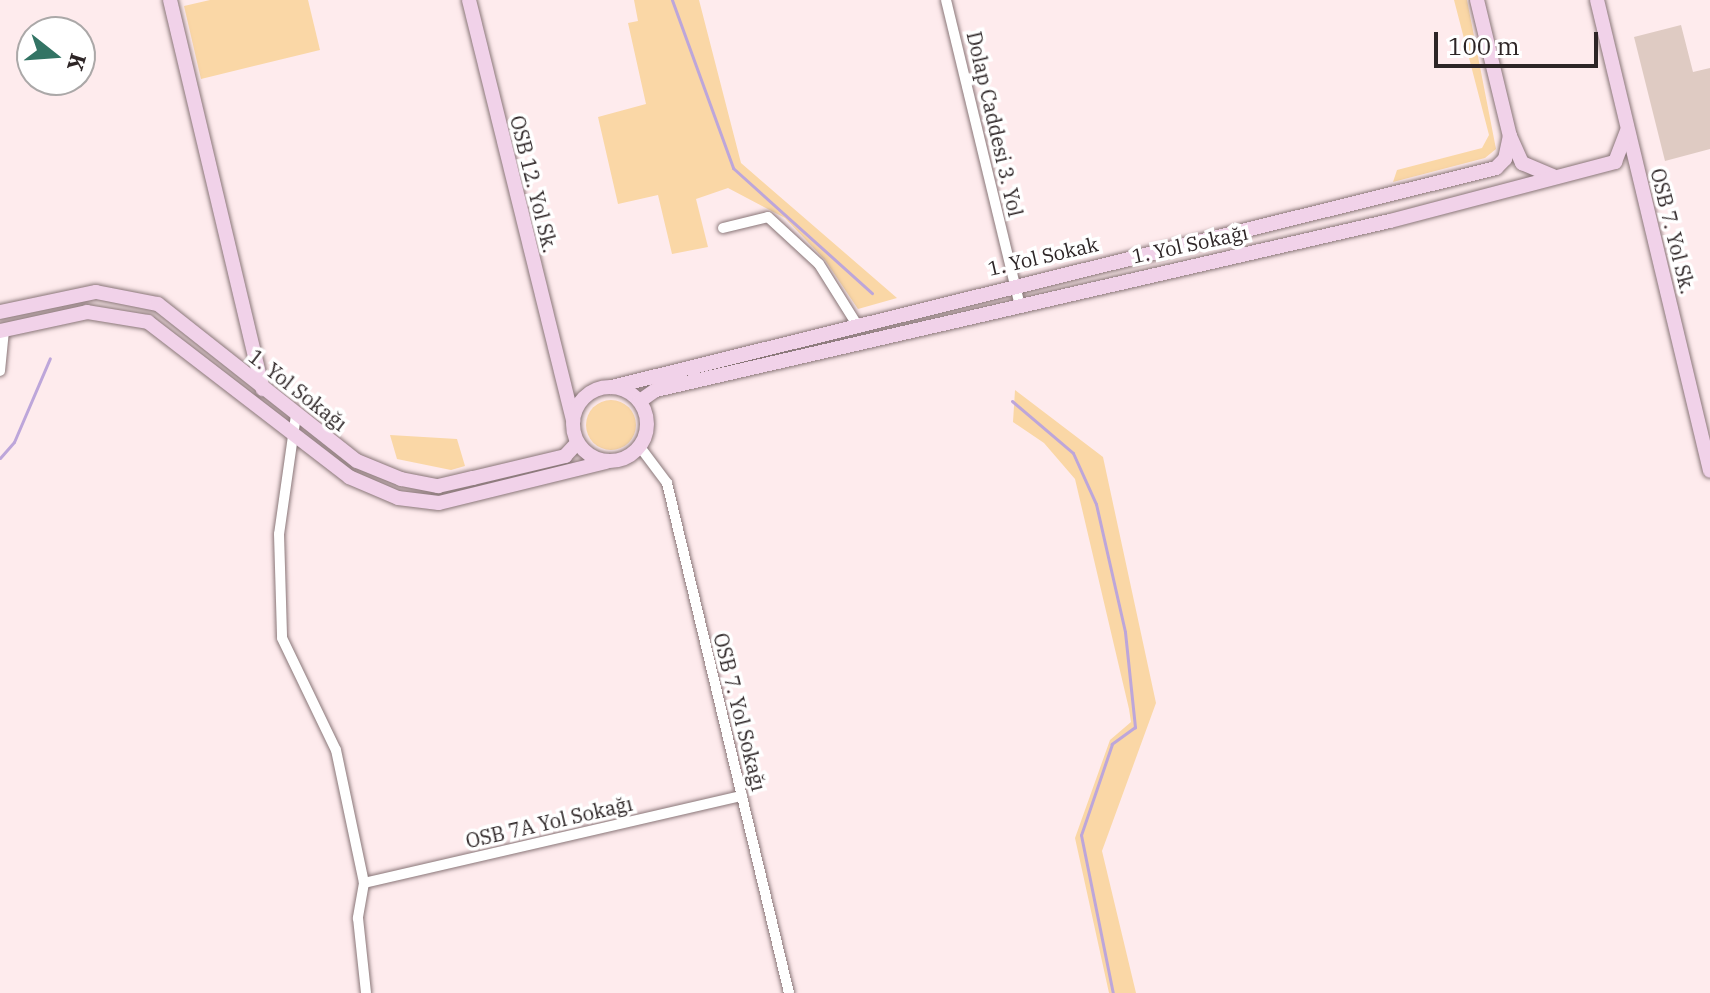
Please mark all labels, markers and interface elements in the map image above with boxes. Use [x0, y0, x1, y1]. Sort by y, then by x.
north arrow [16, 16, 96, 96]
scale bar [1438, 16, 1602, 66]
street label: Dolap Caddesi 3. Yol [962, 29, 1028, 219]
text: 100 m [1448, 30, 1520, 62]
text: K [61, 50, 94, 75]
street label: OSB 12. Yol Sk. [505, 113, 563, 255]
street label: OSB 7. Yol Sk. [1646, 166, 1700, 296]
street label: 1. Yol Sokağı [1130, 220, 1250, 268]
street label: 1. Yol Sokak [985, 232, 1101, 280]
street label: 1. Yol Sokağı [244, 344, 352, 436]
street label: OSB 7. Yol Sokağı [709, 630, 771, 794]
street label: OSB 7A Yol Sokağı [463, 791, 635, 853]

